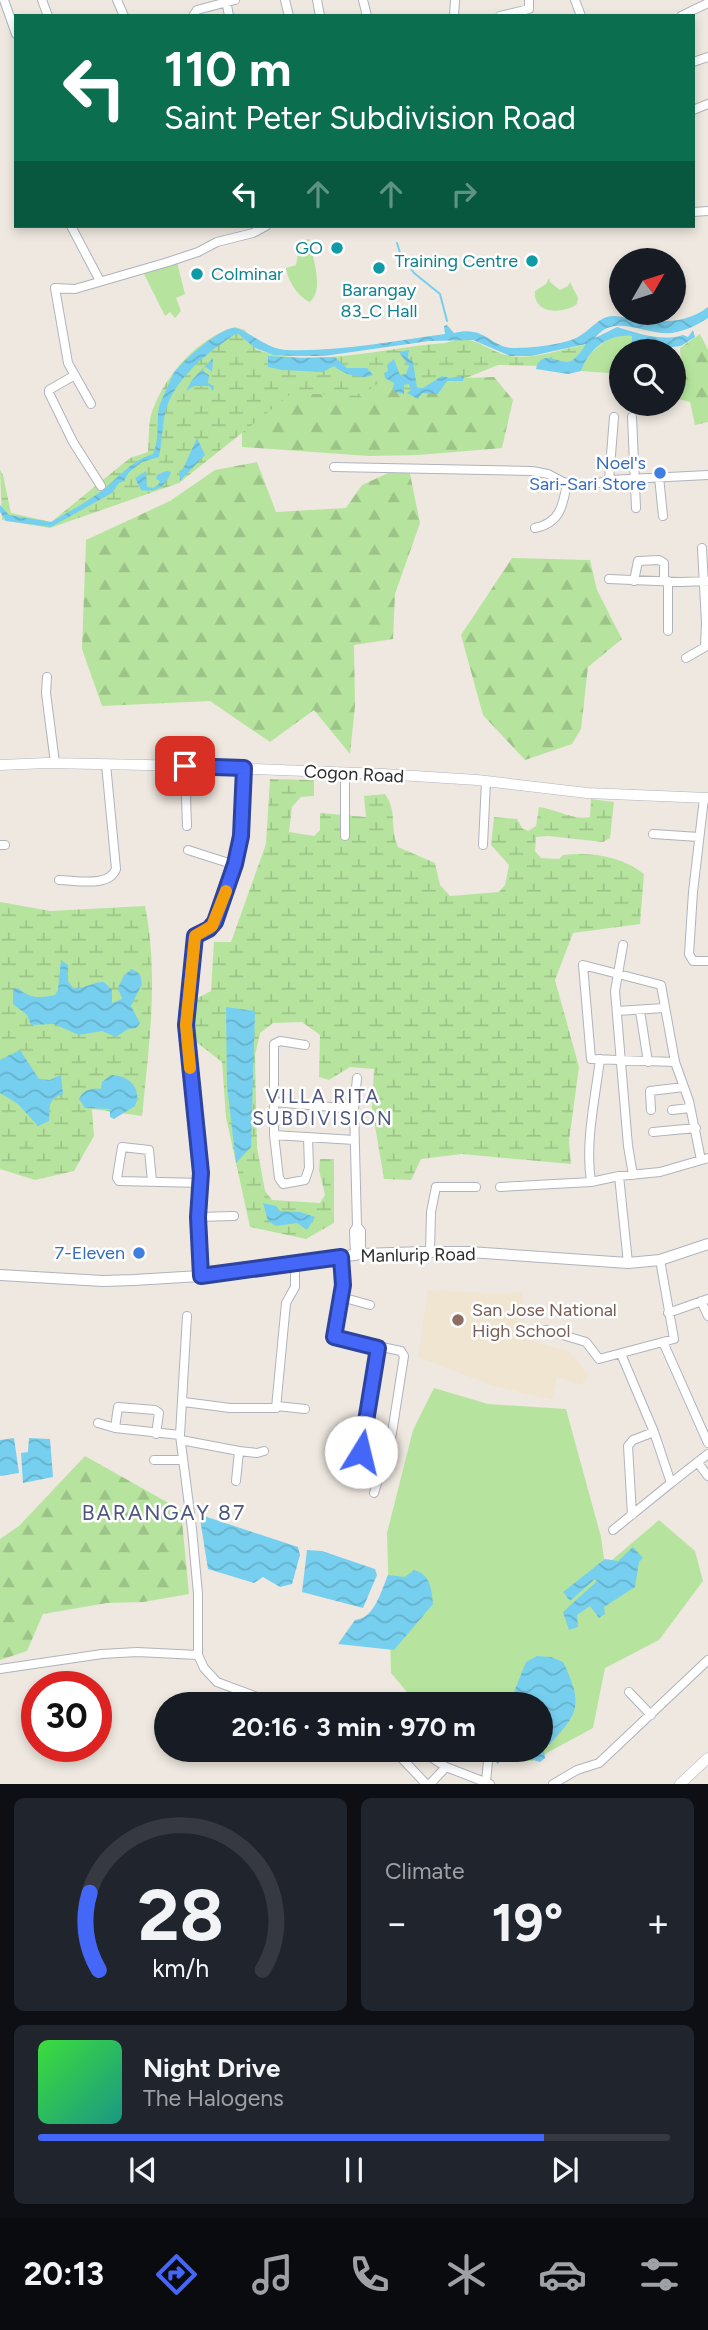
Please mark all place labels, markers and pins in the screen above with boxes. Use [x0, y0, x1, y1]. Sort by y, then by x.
place label: GO [295, 237, 323, 259]
marker: GO [329, 240, 345, 256]
place label: Training Centre [395, 250, 518, 272]
marker: Training Centre [524, 253, 540, 269]
marker: Barangay 83_C Hall [371, 260, 387, 276]
place label: Colminar [211, 263, 283, 285]
marker: Colminar [189, 266, 205, 282]
place label: Barangay 83_C Hall [341, 279, 417, 322]
place label: Noel's Sari-Sari Store [529, 452, 646, 495]
marker: Noel's Sari-Sari Store [652, 465, 668, 481]
pin [155, 736, 215, 796]
place label: 7-Eleven [55, 1242, 125, 1264]
marker: 7-Eleven [131, 1245, 147, 1261]
place label: San Jose National High School [472, 1299, 617, 1342]
marker: San Jose National High School [450, 1312, 466, 1328]

